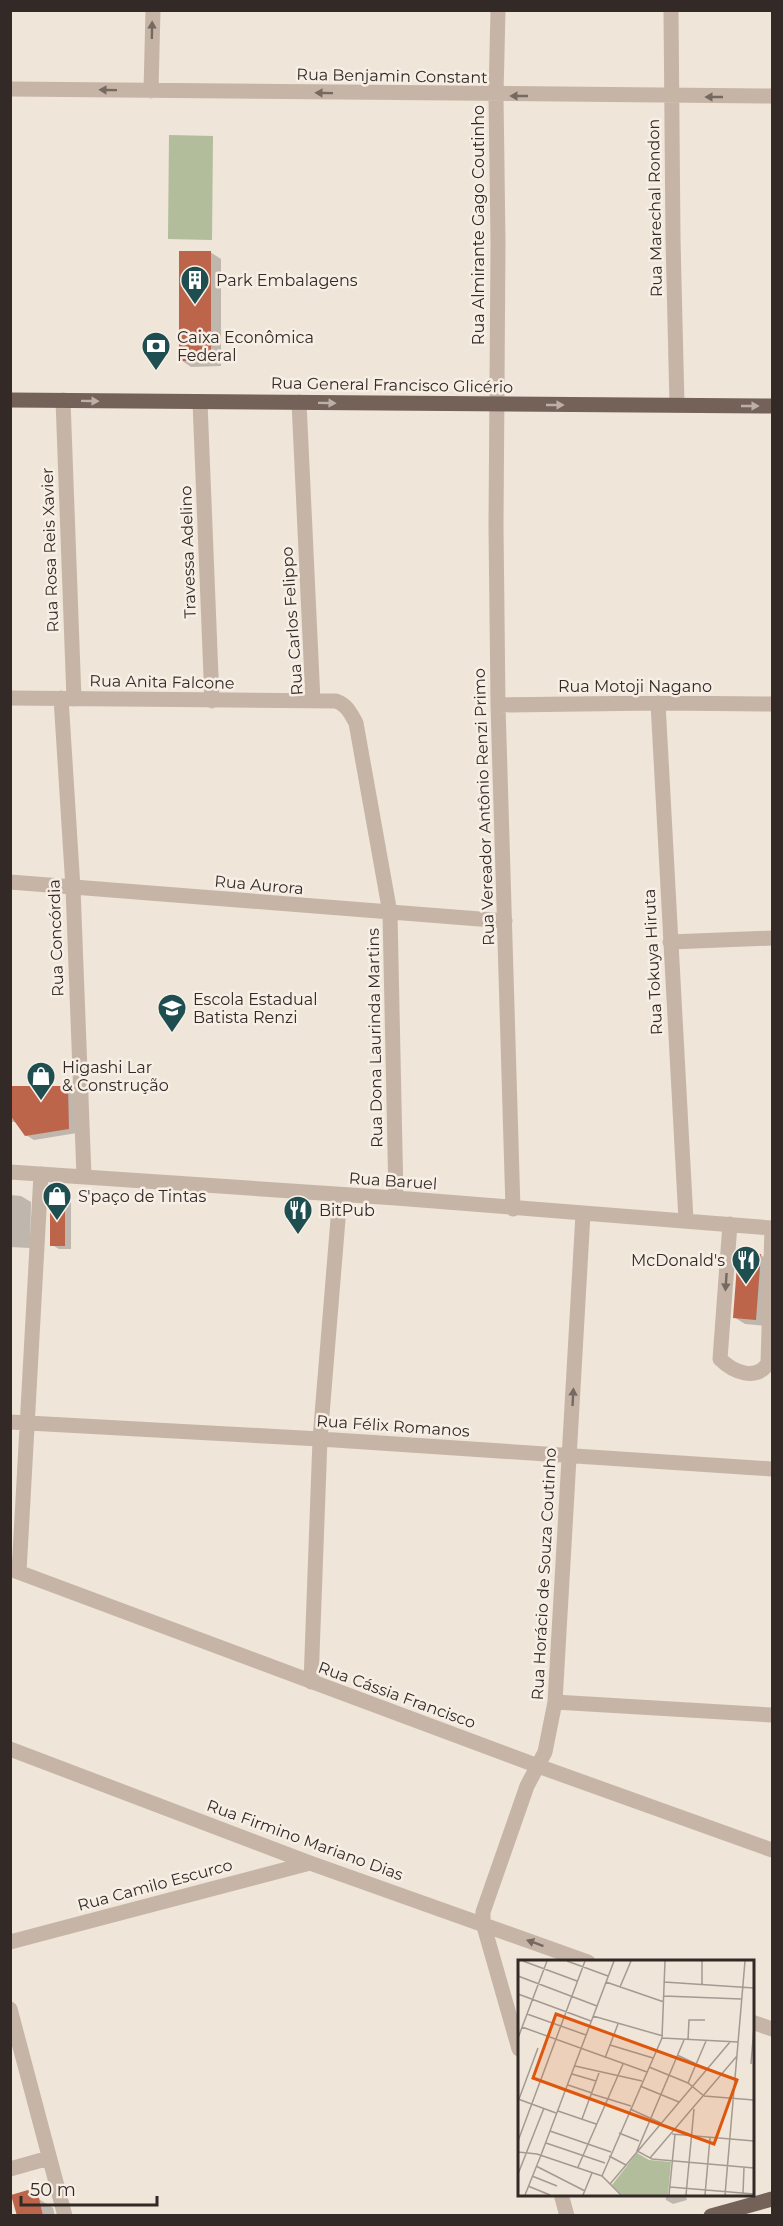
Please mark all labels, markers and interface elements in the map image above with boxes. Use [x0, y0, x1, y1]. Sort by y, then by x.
one-way arrow [147, 20, 157, 39]
street label: Rua Benjamin Constant [296, 65, 488, 87]
one-way arrow [99, 85, 118, 95]
one-way arrow [315, 88, 334, 98]
one-way arrow [510, 91, 529, 100]
one-way arrow [705, 92, 724, 102]
street label: Rua Almirante Gago Coutinho [469, 105, 488, 345]
street label: Rua Marechal Rondon [644, 119, 666, 297]
building icon: Park Embalagens [179, 264, 211, 306]
place label: Park Embalagens [216, 271, 358, 290]
place label: Caixa Econômica Federal [177, 328, 314, 365]
bank icon: Caixa Econômica Federal [140, 330, 172, 372]
street label: Rua General Francisco Glicério [271, 373, 513, 397]
one-way arrow [80, 396, 99, 405]
one-way arrow [317, 398, 336, 408]
one-way arrow [545, 400, 564, 409]
one-way arrow [740, 401, 759, 411]
street label: Rua Rosa Reis Xavier [38, 467, 62, 633]
street label: Travessa Adelino [176, 485, 200, 619]
street label: Rua Carlos Felippo [277, 546, 307, 696]
street label: Rua Vereador Antônio Renzi Primo [470, 668, 498, 946]
street label: Rua Anita Falcone [89, 671, 235, 693]
street label: Rua Motoji Nagano [558, 677, 712, 696]
street label: Rua Aurora [214, 872, 304, 898]
street label: Rua Concórdia [44, 879, 68, 997]
street label: Rua Tokuya Hiruta [640, 888, 666, 1036]
street label: Rua Dona Laurinda Martins [364, 928, 386, 1148]
place label: Escola Estadual Batista Renzi [193, 990, 318, 1027]
school or university icon: Escola Estadual Batista Renzi [156, 992, 188, 1034]
place label: Higashi Lar & Construção [62, 1058, 169, 1095]
shop icon: Higashi Lar & Construção [25, 1060, 57, 1102]
street label: Rua Baruel [348, 1168, 438, 1194]
shop icon: S'paço de Tintas [41, 1180, 73, 1222]
place label: S'paço de Tintas [78, 1187, 207, 1206]
restaurant icon: BitPub [282, 1194, 314, 1236]
place label: BitPub [319, 1201, 375, 1220]
restaurant icon: McDonald's [730, 1244, 762, 1286]
place label: McDonald's [631, 1251, 725, 1270]
one-way arrow [721, 1273, 731, 1292]
one-way arrow [568, 1388, 577, 1407]
street label: Rua Félix Romanos [316, 1411, 470, 1441]
street label: Rua Horácio de Souza Coutinho [528, 1447, 560, 1701]
street label: Rua Cássia Francisco [316, 1658, 478, 1732]
street label: Rua Firmino Mariano Dias [204, 1796, 406, 1884]
street label: Rua Camilo Escurco [75, 1855, 235, 1915]
one-way arrow [526, 1937, 544, 1947]
inset map [518, 1960, 753, 2196]
scale bar [21, 2169, 158, 2207]
text: 50 m [30, 2179, 76, 2201]

